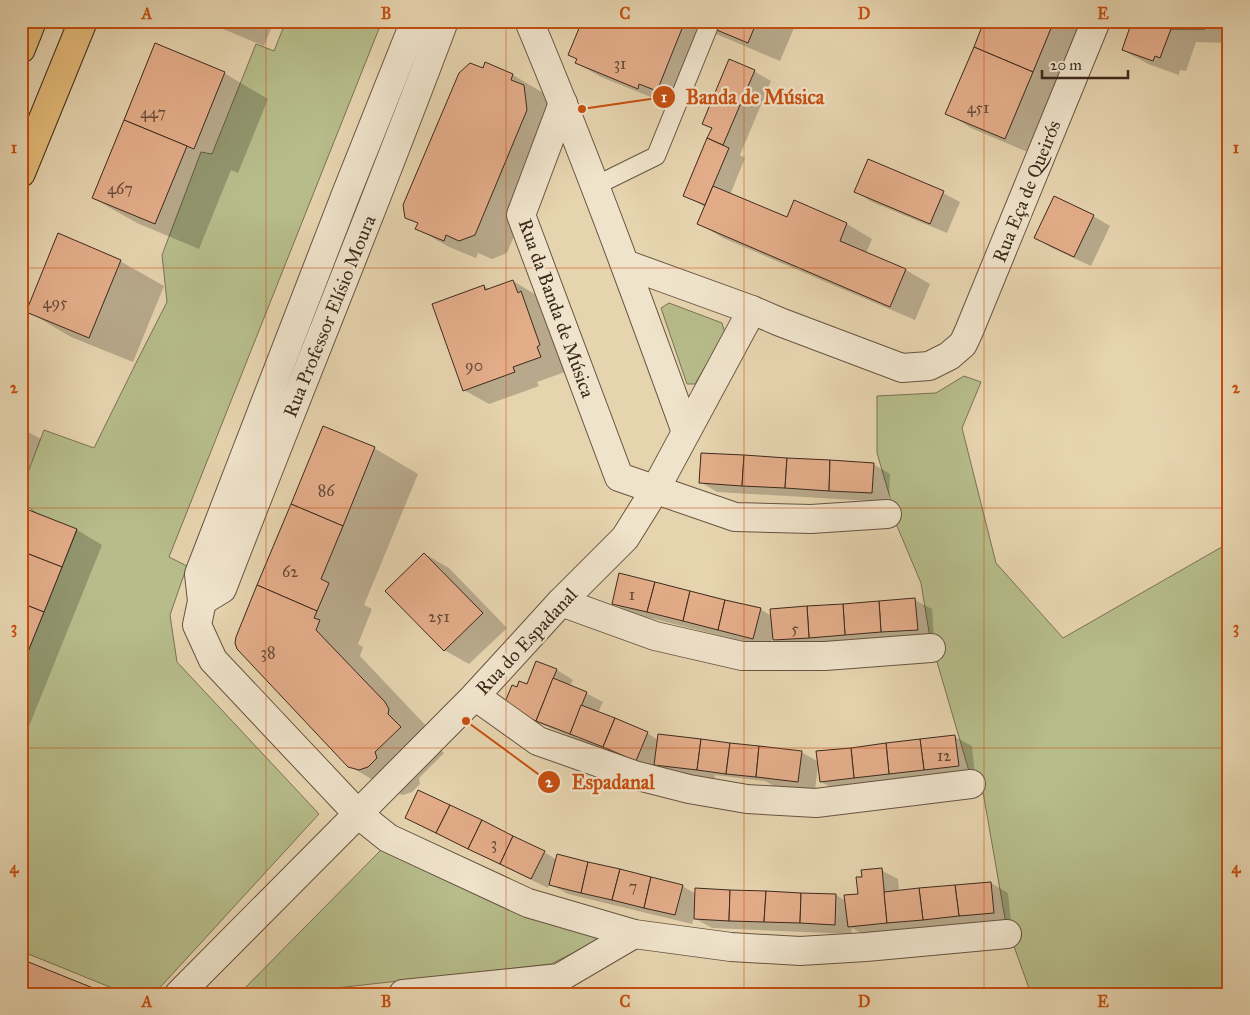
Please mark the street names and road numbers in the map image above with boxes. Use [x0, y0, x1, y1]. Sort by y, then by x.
street label: Rua Eça de Queirós [988, 117, 1065, 266]
street label: Rua Professor Elísio Moura [278, 211, 381, 421]
street label: Rua da Banda de Música [513, 216, 600, 402]
street label: Rua do Espadanal [471, 582, 582, 700]

